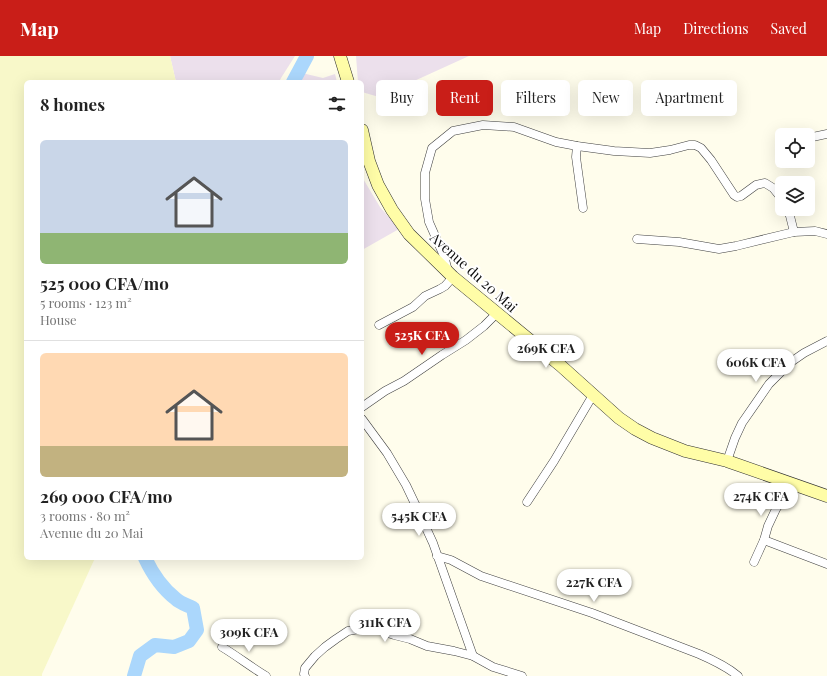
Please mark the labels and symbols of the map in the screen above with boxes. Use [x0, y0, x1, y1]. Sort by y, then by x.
street label: Avenue du 20 Mai [426, 227, 522, 316]
pin: 525K CFA [381, 322, 463, 356]
pin: 269K CFA [505, 335, 587, 369]
pin: 606K CFA [715, 349, 797, 383]
pin: 274K CFA [720, 483, 802, 517]
pin: 545K CFA [378, 503, 460, 537]
pin: 227K CFA [553, 569, 635, 603]
pin: 311K CFA [344, 609, 426, 643]
pin: 309K CFA [208, 619, 290, 653]

